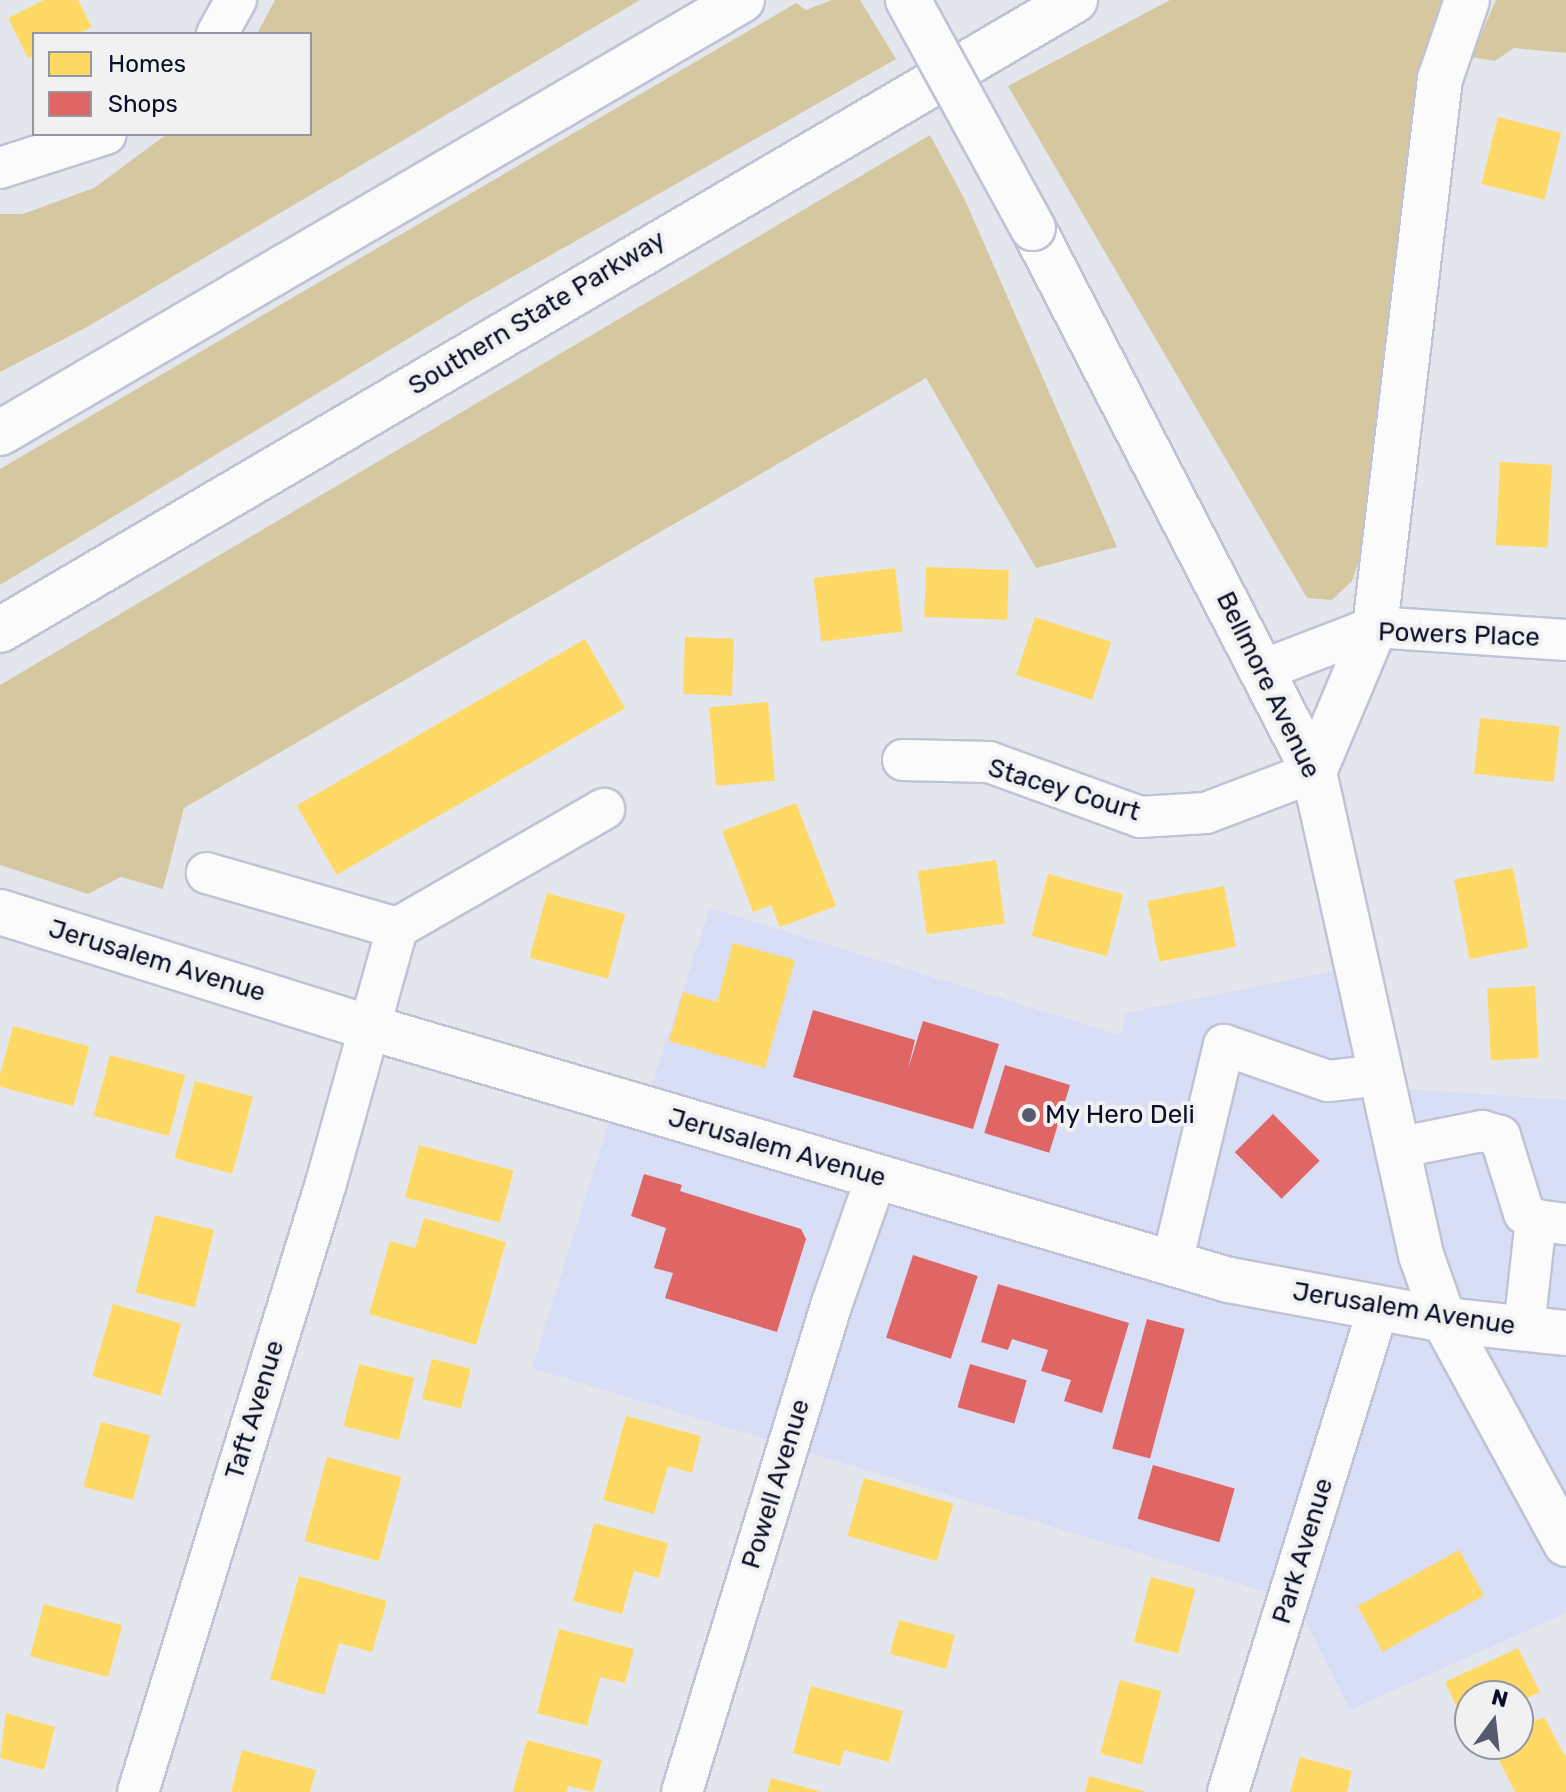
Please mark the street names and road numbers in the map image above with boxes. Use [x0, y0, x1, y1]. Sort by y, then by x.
street label: Southern State Parkway [403, 224, 671, 402]
street label: Bellmore Avenue [1209, 586, 1327, 784]
street label: Powers Place [1378, 617, 1540, 653]
street label: Stacey Court [984, 752, 1144, 828]
street label: Jerusalem Avenue [45, 913, 269, 1009]
street label: Jerusalem Avenue [664, 1102, 890, 1194]
street label: Jerusalem Avenue [1290, 1276, 1518, 1342]
street label: Taft Avenue [219, 1336, 291, 1484]
street label: Powell Avenue [735, 1395, 817, 1573]
street label: Park Avenue [1266, 1474, 1340, 1628]

